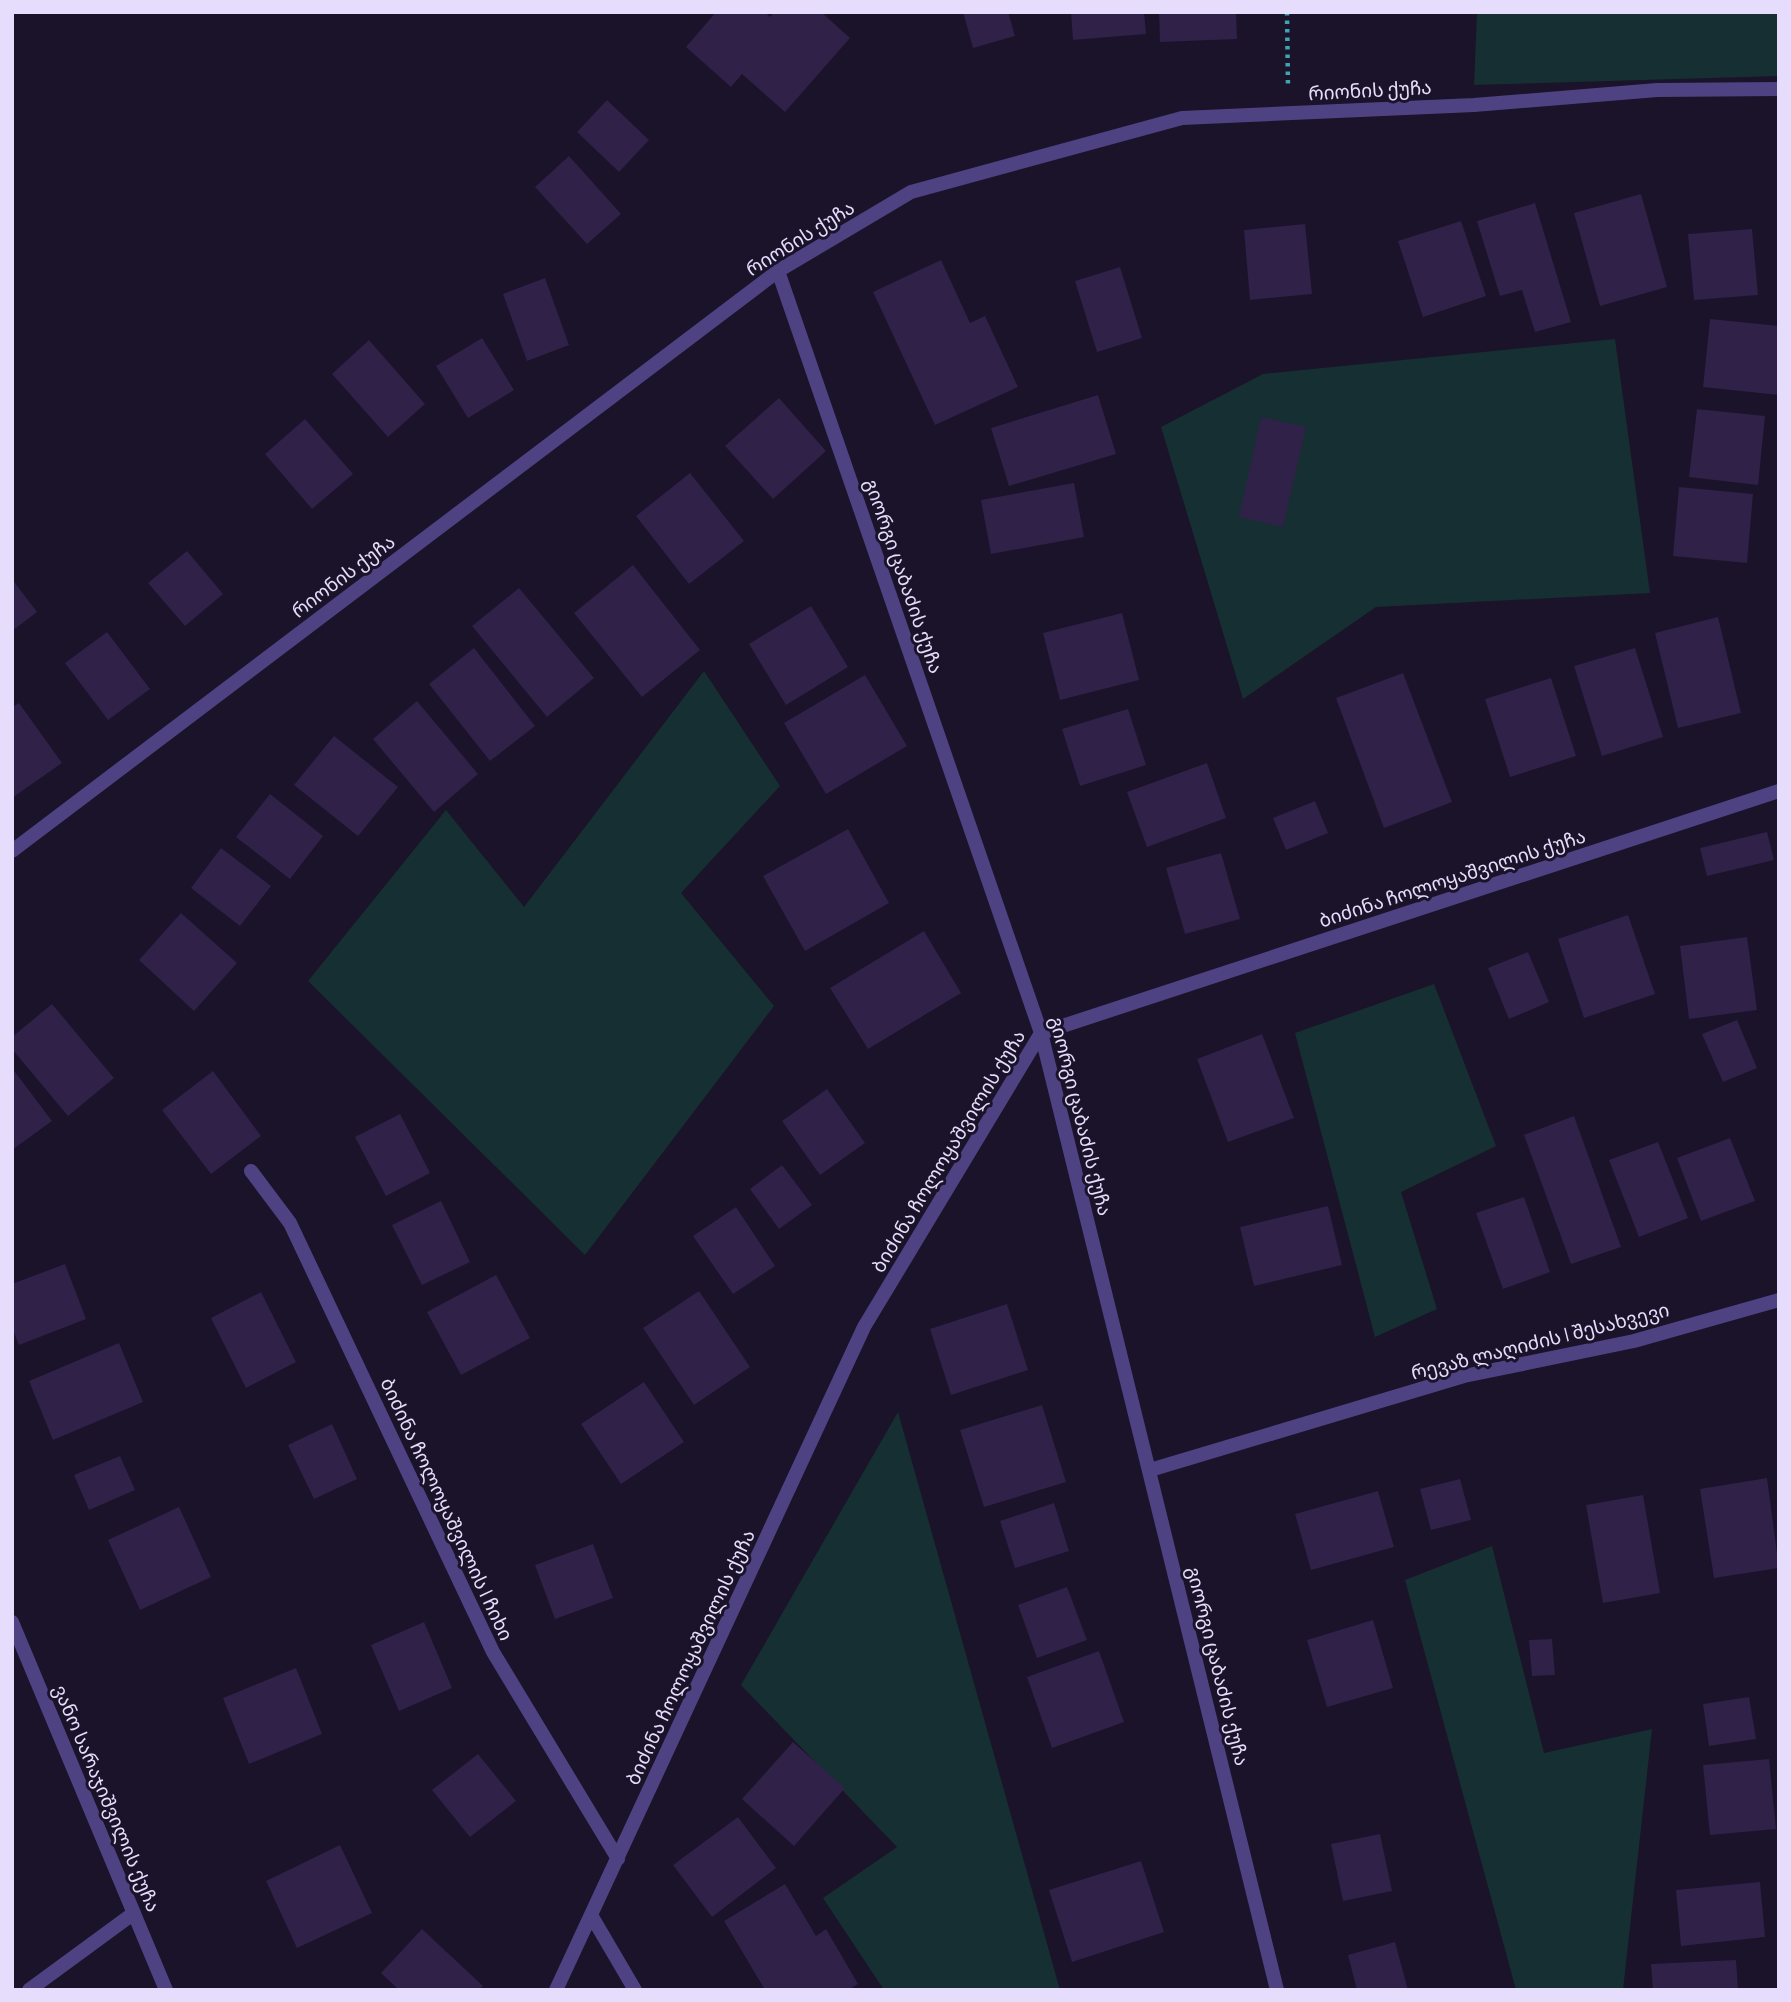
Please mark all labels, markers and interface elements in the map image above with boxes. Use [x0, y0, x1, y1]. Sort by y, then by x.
street label: რიონის ქუჩა [1308, 74, 1432, 106]
street label: რიონის ქუჩა [741, 194, 859, 282]
street label: გიორგი ცაბაძის ქუჩა [858, 475, 950, 677]
street label: რიონის ქუჩა [286, 528, 400, 624]
street label: ბიძინა ჩოლოყაშვილის ქუჩა [1315, 823, 1589, 933]
street label: გიორგი ცაბაძის ქუჩა [1044, 1014, 1118, 1218]
street label: ბიძინა ჩოლოყაშვილის ქუჩა [865, 1025, 1031, 1277]
street label: რევაზ ლაღიძის I შესახვევი [1408, 1296, 1672, 1386]
street label: ბიძინა ჩოლოყაშვილის I ჩიხი [374, 1373, 520, 1645]
street label: ბიძინა ჩოლოყაშვილის ქუჩა [619, 1525, 761, 1789]
street label: გიორგი ცაბაძის ქუჩა [1181, 1564, 1255, 1768]
street label: ვანო სარაჯიშვილის ქუჩა [47, 1680, 167, 1916]

